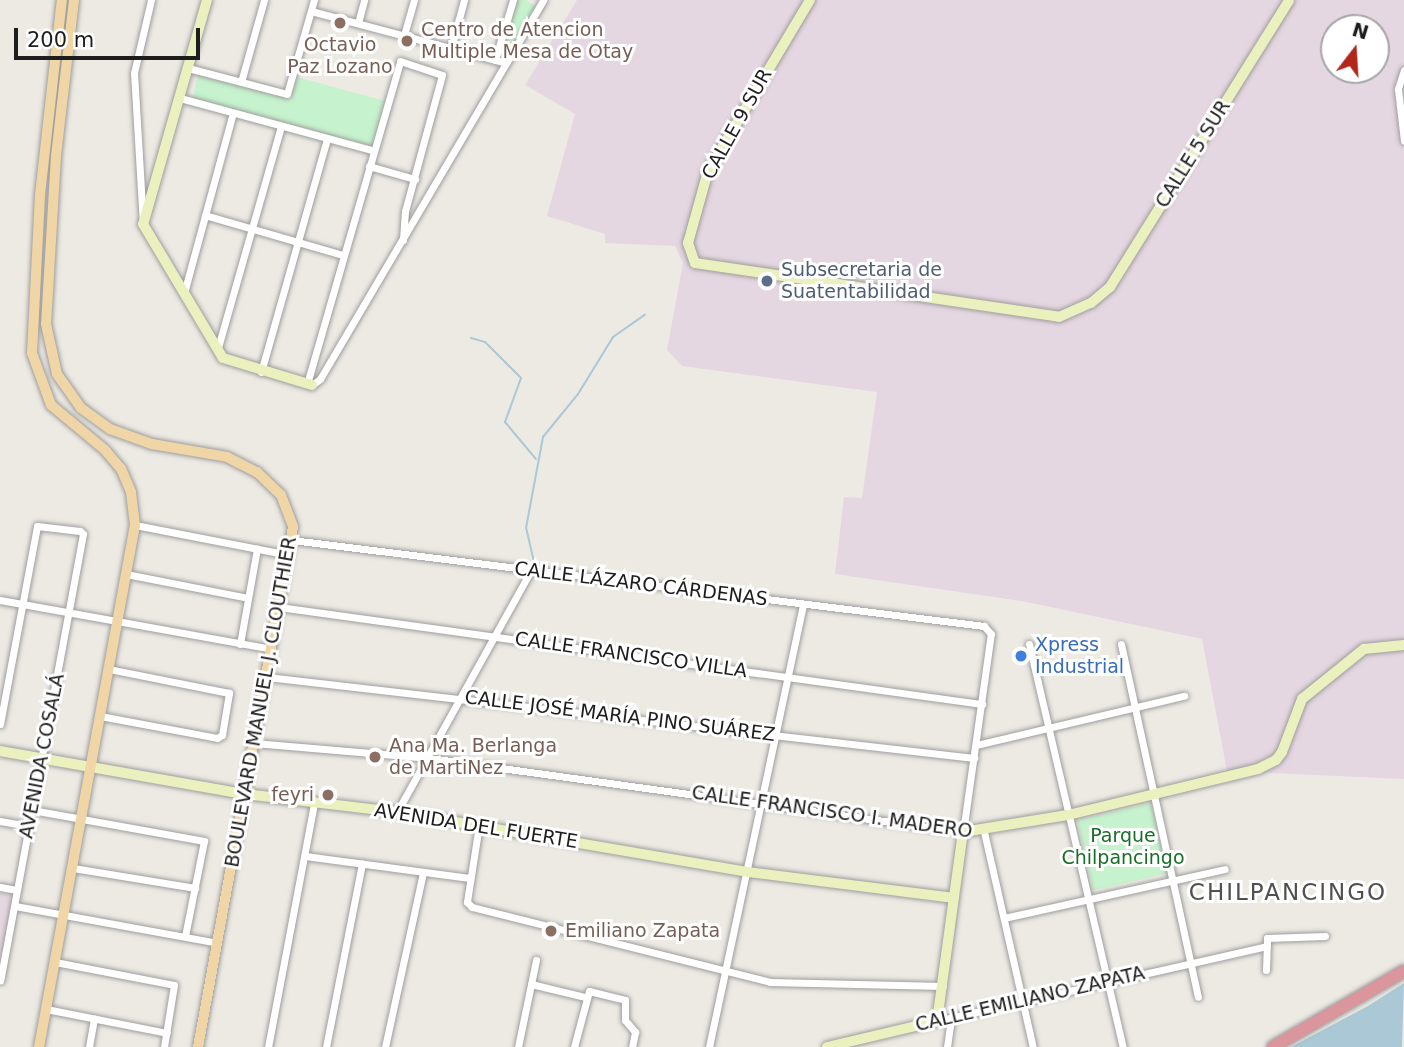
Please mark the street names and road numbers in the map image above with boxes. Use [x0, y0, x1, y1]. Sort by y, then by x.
street label: CALLE 9 SUR [697, 65, 777, 183]
street label: CALLE 5 SUR [1151, 96, 1235, 212]
street label: BOULEVARD MANUEL J. CLOUTHIER [221, 535, 301, 869]
street label: CALLE LÁZARO CÁRDENAS [513, 557, 769, 611]
street label: CALLE FRANCISCO VILLA [513, 627, 749, 683]
street label: AVENIDA COSALÁ [15, 672, 69, 840]
street label: CALLE JOSÉ MARÍA PINO SUÁREZ [463, 686, 777, 746]
street label: CALLE FRANCISCO I. MADERO [690, 781, 974, 843]
street label: AVENIDA DEL FUERTE [373, 799, 579, 853]
street label: CALLE EMILIANO ZAPATA [913, 961, 1147, 1037]

